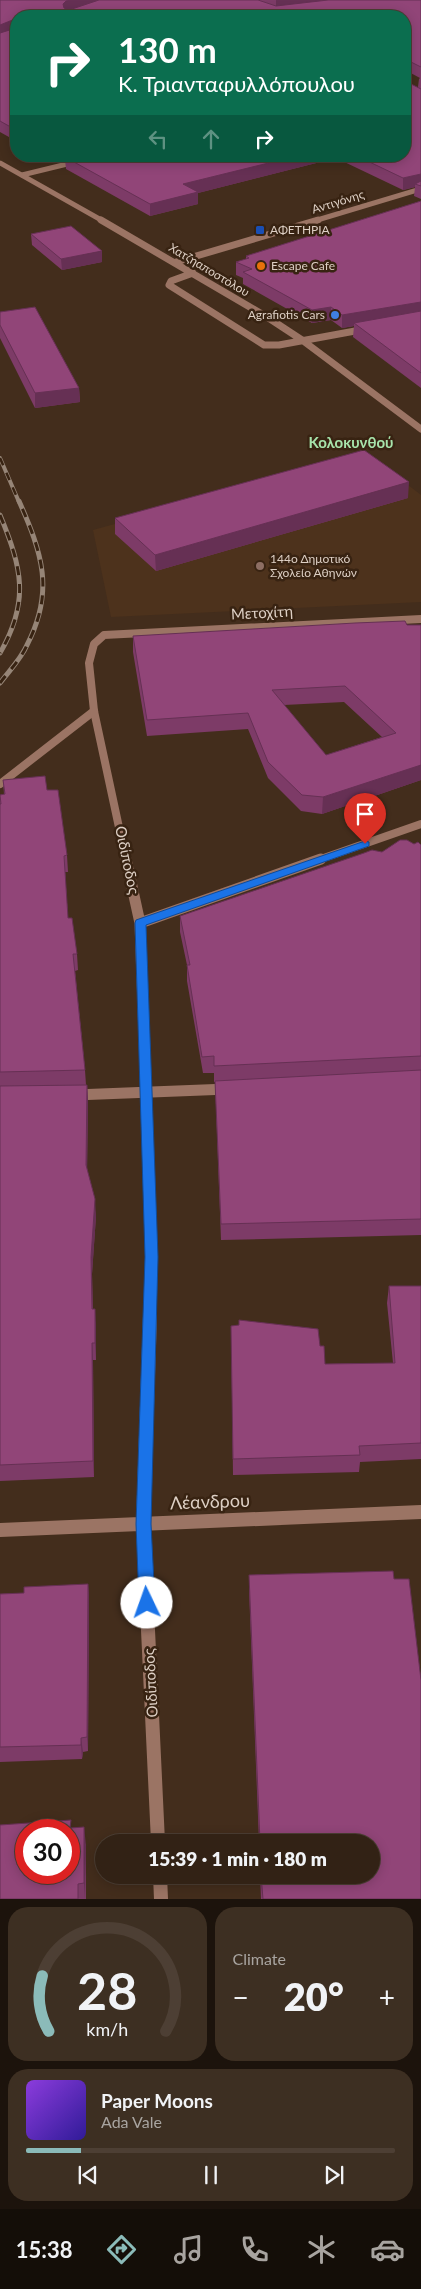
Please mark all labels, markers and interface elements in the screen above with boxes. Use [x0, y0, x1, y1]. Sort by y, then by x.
text: 130 m [118, 28, 217, 70]
icon: right [35, 30, 100, 95]
text: Κ. Τριανταφυλλόπουλου [118, 70, 355, 97]
icon: left [144, 125, 172, 153]
icon: ahead [197, 125, 225, 153]
icon: right [250, 125, 278, 153]
street label: Αντιγόνης [310, 186, 366, 217]
place label: ΑΦΕΤΗΡΙΑ [270, 222, 331, 237]
marker: ΑΦΕΤΗΡΙΑ [254, 224, 266, 236]
street label: Χατζηαποστόλου [166, 240, 252, 300]
place label: Escape Cafe [271, 258, 335, 273]
marker: Escape Cafe [255, 260, 267, 272]
place label: Agrafiotis Cars [248, 307, 325, 322]
marker: Agrafiotis Cars [329, 309, 341, 321]
district label: Κολοκυνθού [309, 433, 394, 451]
place label: 144ο Δημοτικό Σχολείο Αθηνών [270, 551, 357, 580]
marker: 144ο Δημοτικό Σχολείο Αθηνών [254, 560, 266, 572]
street label: Μετοχίτη [231, 601, 293, 623]
pin [344, 793, 386, 844]
icon: arrive [351, 800, 379, 828]
street label: Οιδίποδος [112, 824, 144, 896]
street label: Λέανδρου [170, 1489, 250, 1513]
position arrow [120, 1576, 172, 1628]
street label: Οιδίποδος [139, 1648, 161, 1718]
speed limit sign: 30 [15, 1819, 80, 1884]
text: 15:39 · 1 min · 180 m [148, 1847, 327, 1870]
text: Climate [233, 1949, 286, 1968]
text: 28 [77, 1959, 137, 2021]
text: 20° [284, 1973, 344, 2019]
text: − [233, 1980, 249, 2014]
text: + [379, 1980, 395, 2014]
text: km/h [86, 2018, 128, 2040]
text: Paper Moons [101, 2089, 213, 2112]
text: Ada Vale [101, 2112, 162, 2131]
icon: previous [74, 2161, 102, 2189]
icon: pause [197, 2161, 225, 2189]
icon: next [320, 2161, 348, 2189]
icon: directions [104, 2232, 139, 2267]
icon: music [171, 2232, 206, 2267]
icon: phone [237, 2232, 272, 2267]
icon: climate [304, 2232, 339, 2267]
icon: car [370, 2232, 405, 2267]
text: 15:38 [16, 2236, 72, 2263]

